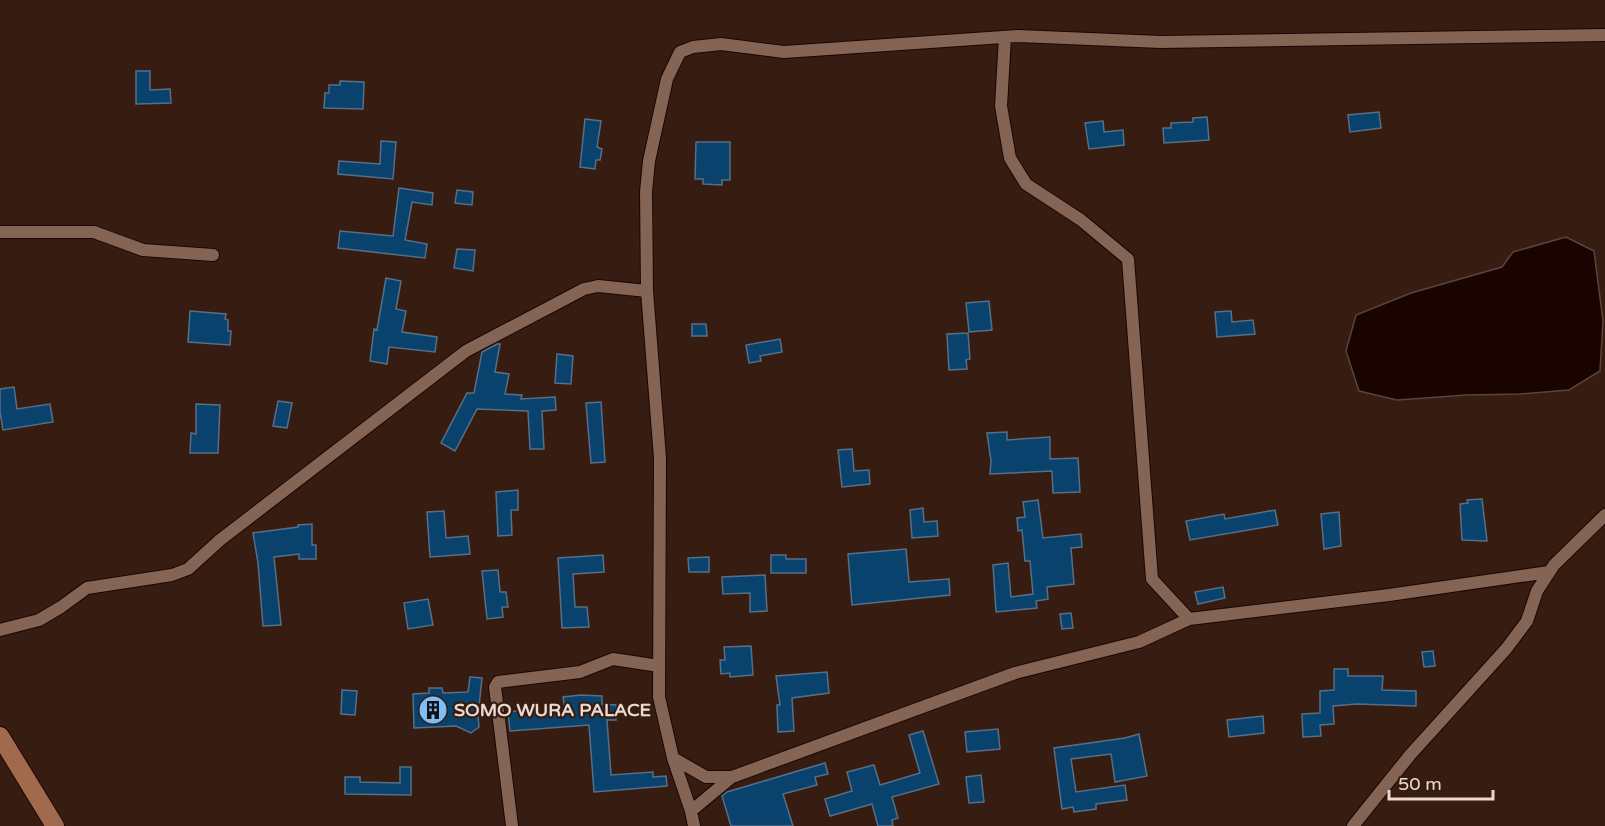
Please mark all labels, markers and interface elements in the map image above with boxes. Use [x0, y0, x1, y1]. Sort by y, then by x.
building icon: SOMO WURA PALACE [417, 694, 449, 726]
place label: SOMO WURA PALACE [454, 699, 651, 721]
scale bar [1389, 763, 1492, 801]
text: 50 m [1398, 773, 1442, 795]

